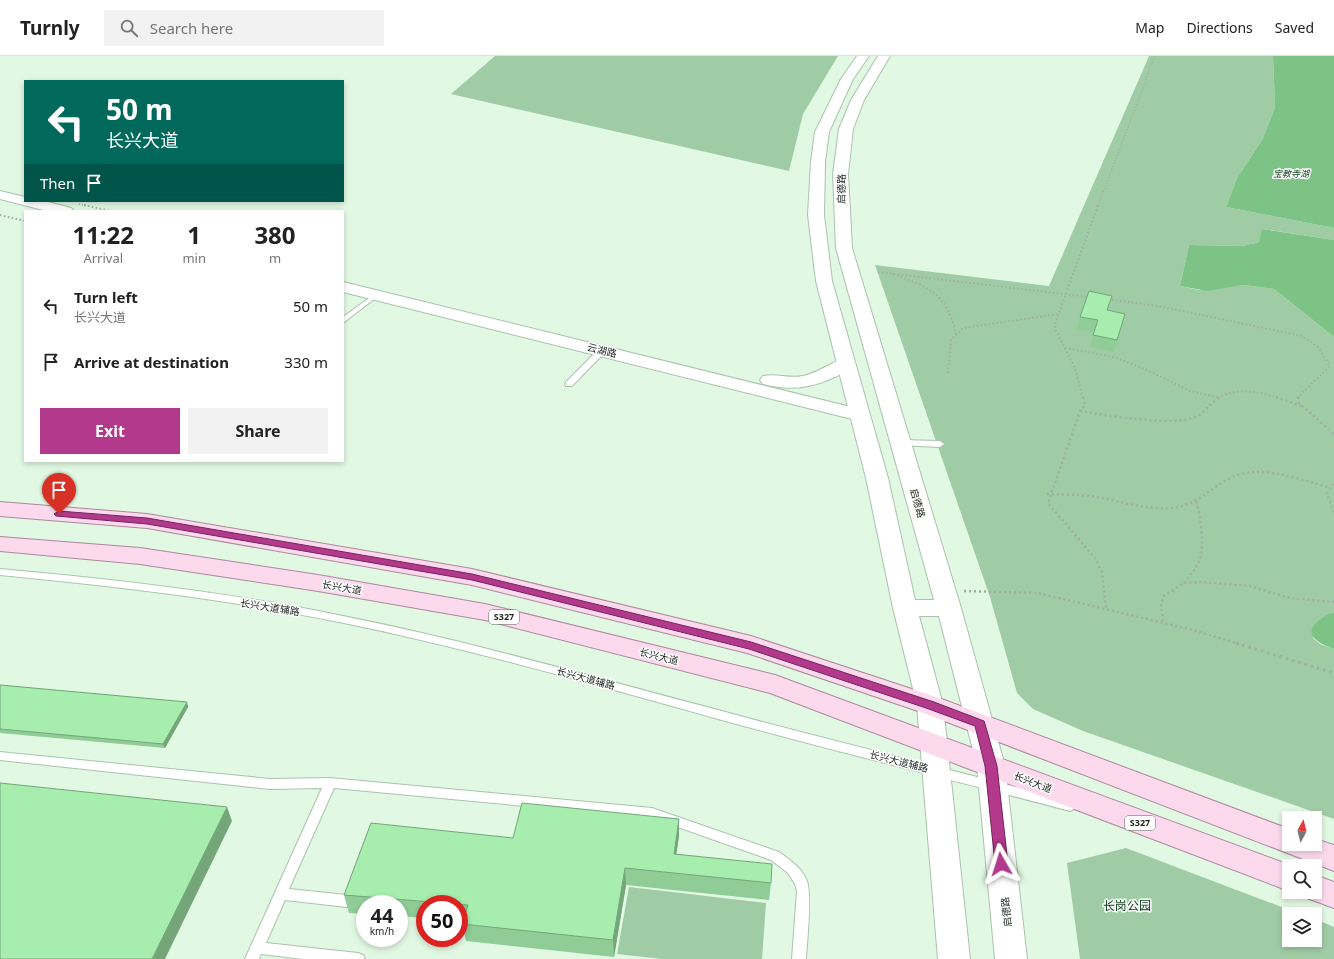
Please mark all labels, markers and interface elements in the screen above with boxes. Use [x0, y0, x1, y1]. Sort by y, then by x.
search box [104, 10, 384, 46]
text: Turnly [20, 15, 80, 41]
icon: search [118, 17, 140, 39]
text: Search here [150, 18, 233, 38]
text: Map [1135, 18, 1164, 37]
text: Directions [1186, 18, 1253, 37]
text: Saved [1275, 18, 1314, 37]
text: 50 m [106, 90, 173, 128]
icon: left [40, 96, 92, 148]
text: 长兴大道 [106, 128, 178, 152]
water label: 宝教寺湖 [1273, 167, 1311, 180]
icon: arrive [83, 172, 105, 194]
text: Then [40, 173, 75, 193]
street label: 启德路 [834, 174, 848, 204]
text: 11:22 [72, 218, 134, 251]
text: 1 [187, 218, 201, 251]
text: 380 [254, 218, 296, 251]
text: Arrival [83, 249, 123, 267]
text: min [182, 249, 206, 267]
text: m [269, 249, 281, 267]
text: Turn left [74, 287, 138, 307]
icon: left [40, 295, 62, 317]
text: 50 m [293, 296, 328, 316]
text: 长兴大道 [74, 308, 126, 326]
street label: 云湖路 [586, 340, 618, 360]
icon: arrive [40, 351, 62, 373]
text: Arrive at destination [74, 352, 229, 372]
text: 330 m [284, 352, 328, 372]
button: Exit [40, 408, 180, 454]
button: Share [188, 408, 328, 454]
pin [42, 473, 76, 514]
icon: arrive [48, 479, 70, 501]
street label: 启德路 [907, 487, 929, 519]
street label: 长兴大道 [321, 577, 363, 597]
street label: 长兴大道辅路 [239, 595, 301, 619]
road number: S327 [489, 610, 519, 624]
street label: 长兴大道 [638, 644, 680, 668]
street label: 长兴大道辅路 [555, 663, 617, 693]
street label: 长兴大道辅路 [868, 747, 930, 775]
street label: 长兴大道 [1012, 768, 1054, 796]
north arrow [1282, 811, 1322, 851]
map controls [1282, 811, 1322, 947]
road number: S327 [1125, 816, 1155, 830]
position arrow [980, 843, 1022, 885]
button: search [1282, 859, 1322, 899]
speed limit sign: 50 [416, 895, 468, 947]
street label: 启德路 [997, 896, 1015, 928]
park label: 长岗公园 [1103, 897, 1151, 914]
text: 44 [371, 902, 393, 929]
button: layers [1282, 907, 1322, 947]
text: km/h [370, 924, 394, 938]

